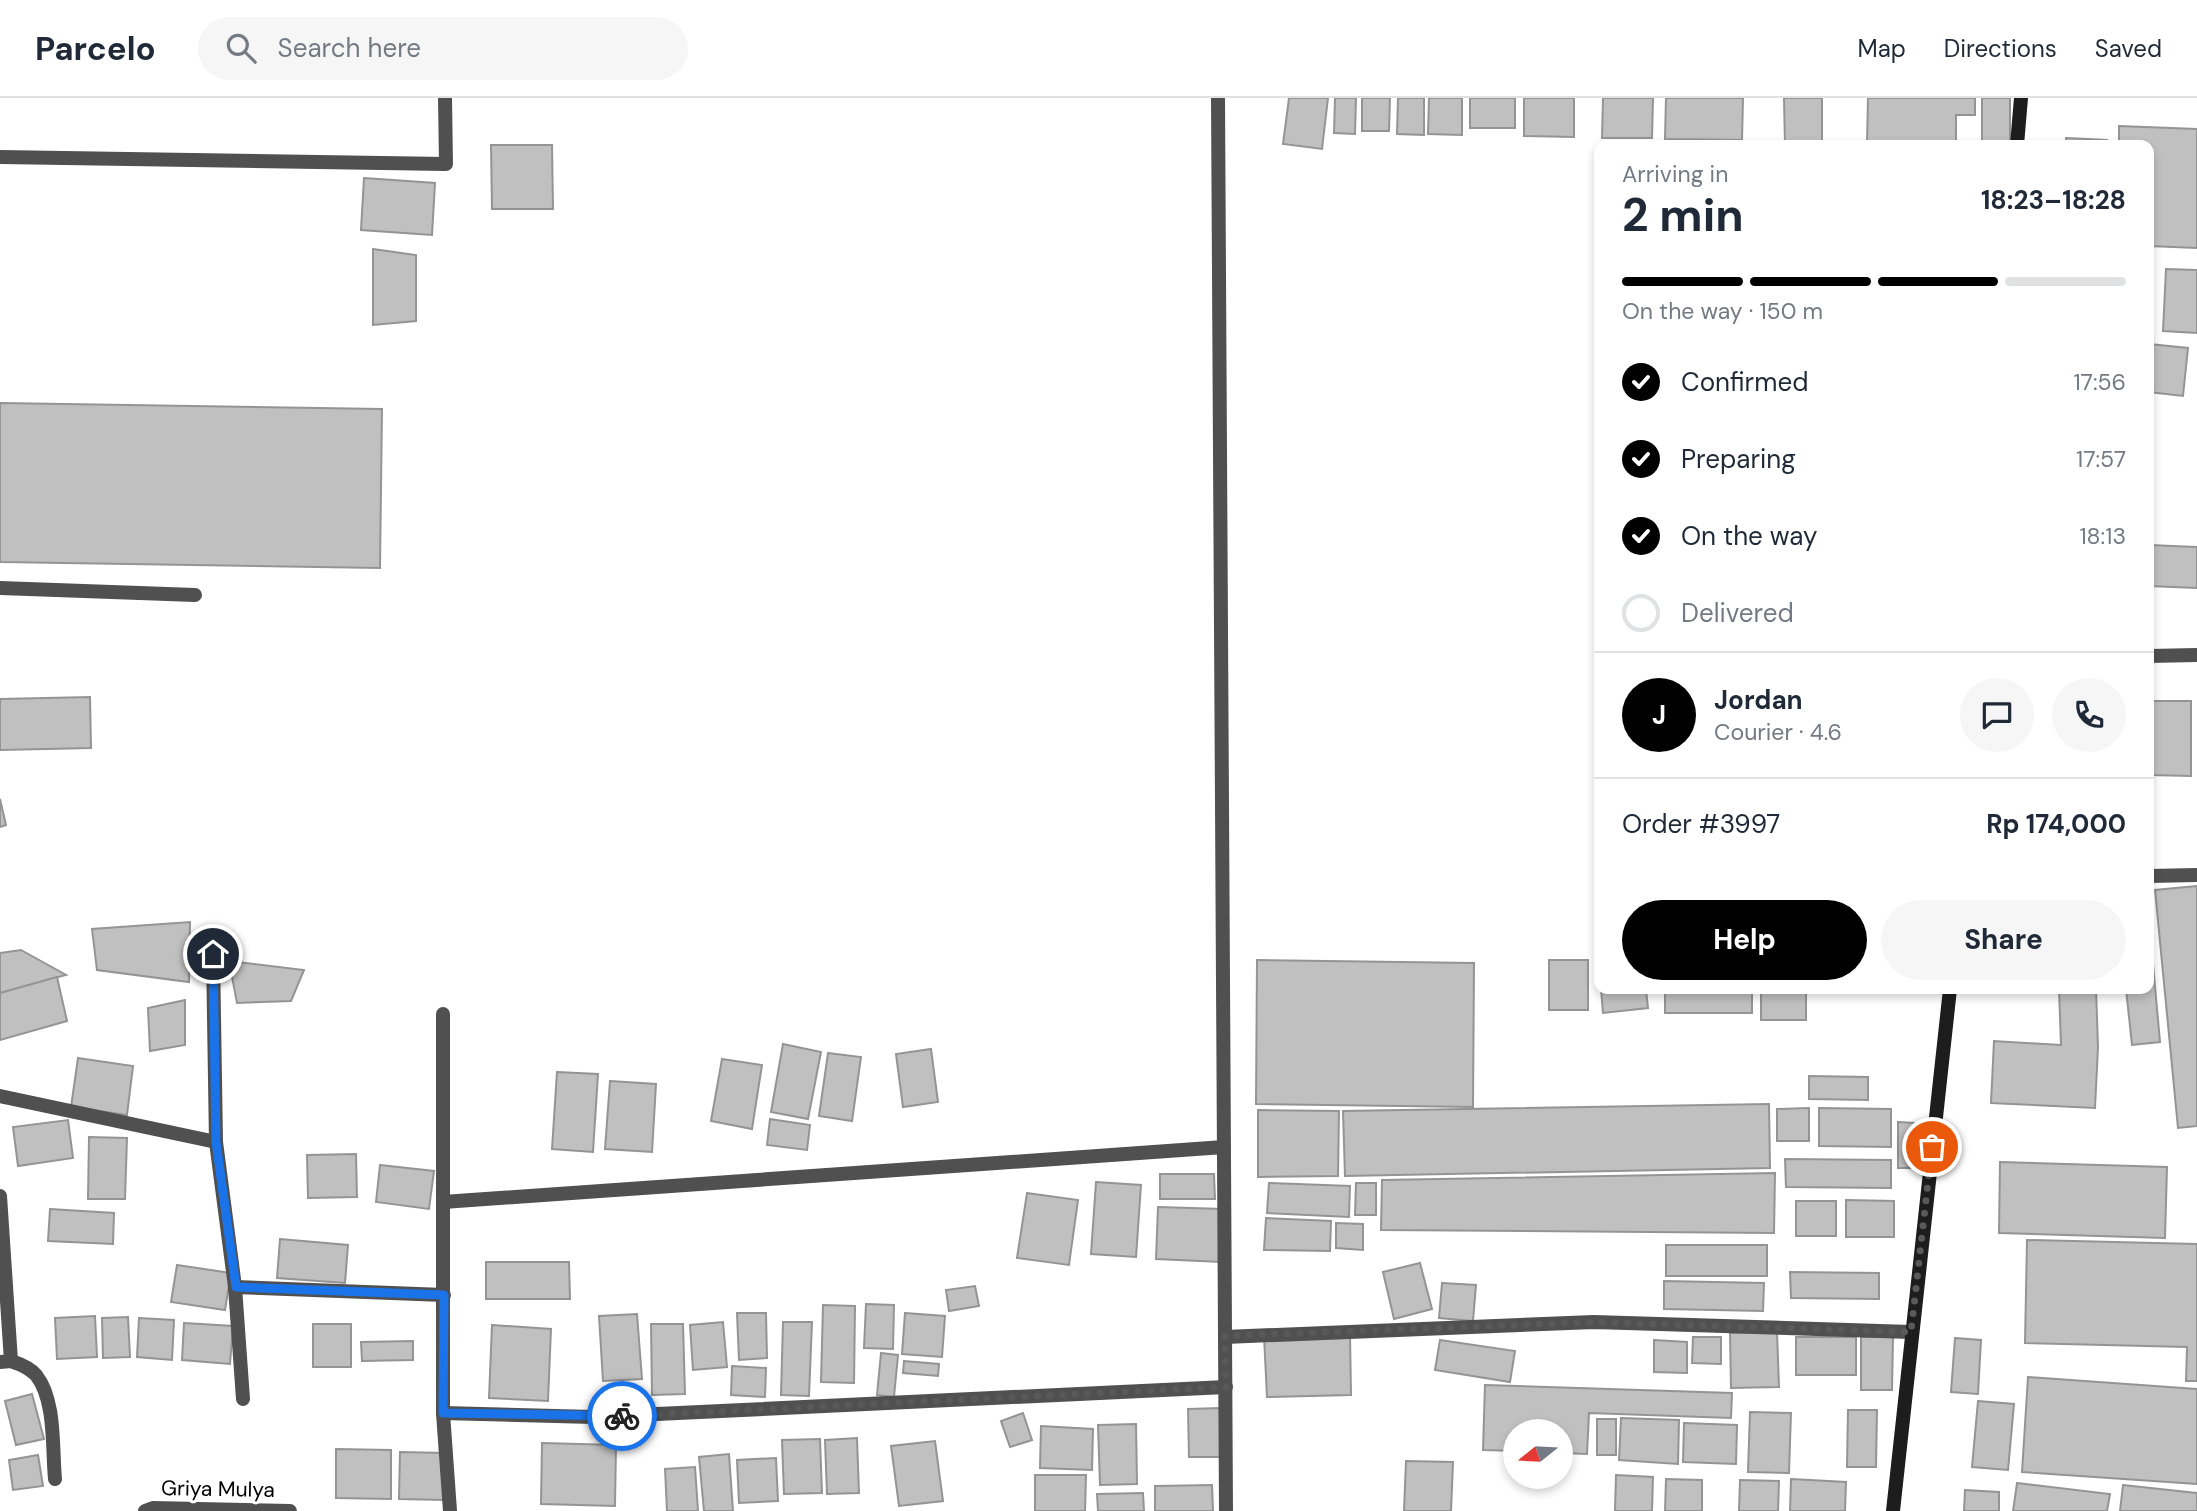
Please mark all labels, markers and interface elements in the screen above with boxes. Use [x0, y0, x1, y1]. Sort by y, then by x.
search box [198, 17, 688, 80]
text: Parcelo [35, 27, 156, 70]
icon: search [222, 29, 260, 67]
text: Search here [278, 31, 421, 65]
text: Map [1858, 33, 1906, 64]
text: Directions [1944, 33, 2057, 64]
text: Saved [2095, 33, 2162, 64]
text: Arriving in [1622, 159, 1728, 189]
text: 18:23–18:28 [1981, 183, 2126, 217]
text: 2 min [1622, 185, 1744, 245]
text: On the way · 150 m [1622, 296, 1823, 326]
icon: check [1622, 363, 1660, 401]
text: Confirmed [1681, 365, 1808, 399]
text: 17:56 [2073, 367, 2126, 397]
icon: check [1622, 440, 1660, 478]
text: Preparing [1681, 442, 1796, 476]
text: 17:57 [2076, 444, 2126, 474]
icon: check [1622, 517, 1660, 555]
text: On the way [1681, 519, 1817, 553]
text: 18:13 [2079, 521, 2126, 551]
text: Delivered [1681, 596, 1794, 630]
button: chat [1960, 678, 2034, 752]
button: phone [2052, 678, 2126, 752]
text: Jordan [1714, 683, 1803, 717]
text: J [1652, 698, 1666, 732]
text: Courier · 4.6 [1714, 717, 1842, 747]
text: Order #3997 [1622, 807, 1780, 841]
text: Rp 174,000 [1986, 807, 2126, 841]
button: Help [1622, 900, 1867, 980]
button: Share [1881, 900, 2126, 980]
pin [183, 924, 243, 984]
icon: home [194, 935, 232, 973]
pin [1902, 1117, 1962, 1177]
icon: bag [1913, 1128, 1951, 1166]
courier [587, 1381, 657, 1451]
icon: bike [603, 1397, 641, 1435]
north arrow [1503, 1419, 1573, 1489]
map controls [1503, 1419, 1573, 1489]
street label: Griya Mulya [161, 1474, 275, 1504]

